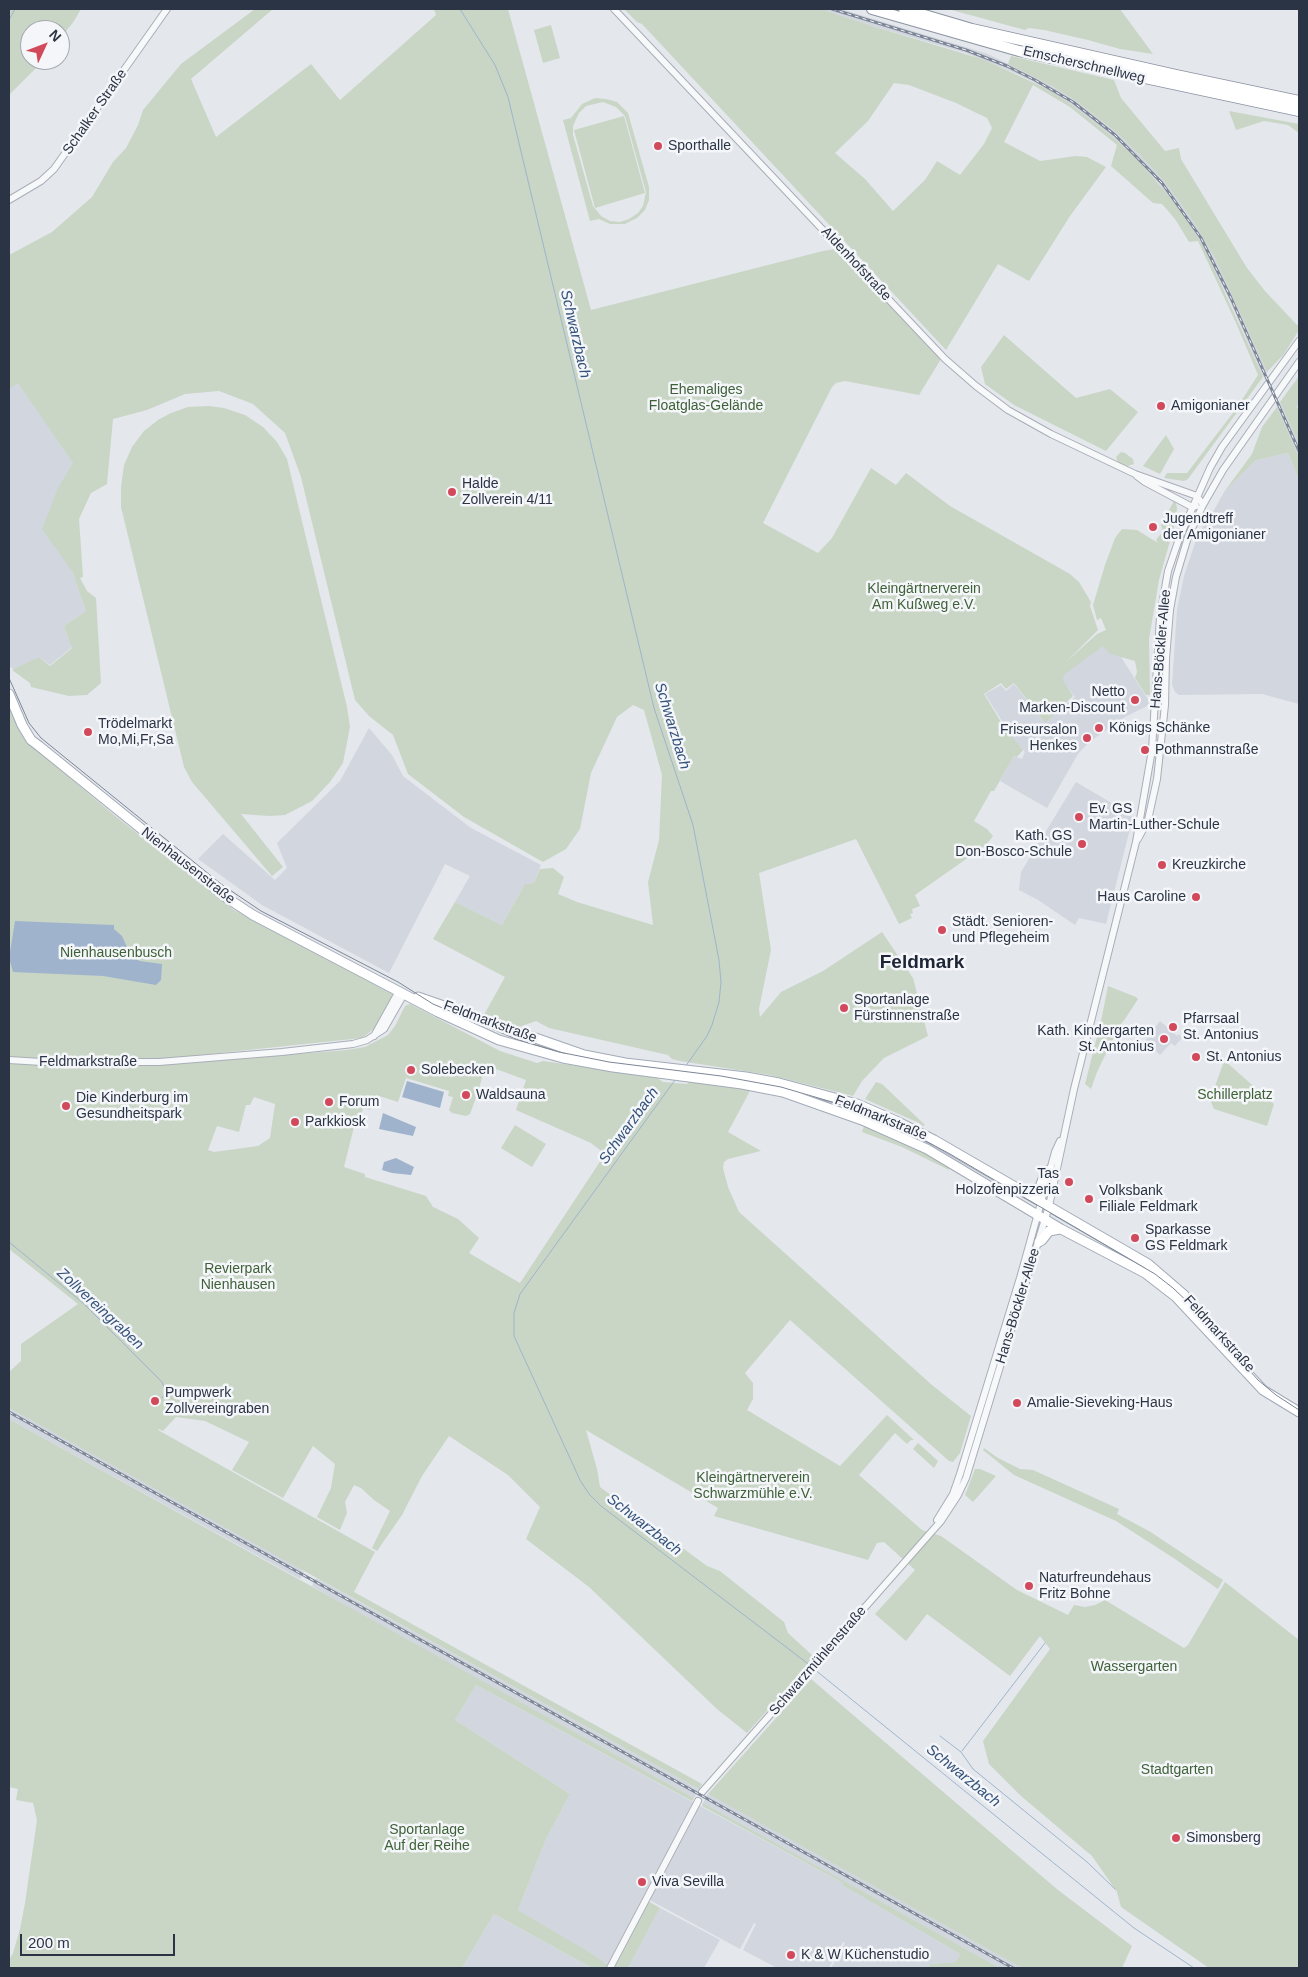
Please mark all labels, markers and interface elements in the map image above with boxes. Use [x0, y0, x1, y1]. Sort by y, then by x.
north arrow [20, 20, 70, 70]
text: N [46, 26, 65, 45]
street label: Emscherschnellweg [1021, 43, 1147, 87]
street label: Schalker Straße [59, 66, 131, 158]
place label: Sporthalle [668, 138, 731, 154]
marker: Sporthalle [652, 140, 664, 152]
street label: Aldenhofstraße [817, 224, 895, 304]
water label: Schwarzbach [556, 288, 594, 380]
park label: Ehemaliges Floatglas-Gelände [649, 382, 763, 414]
place label: Amigonianer [1171, 398, 1250, 414]
marker: Amigonianer [1155, 400, 1167, 412]
place label: Halde Zollverein 4/11 [462, 476, 553, 508]
marker: Halde Zollverein 4/11 [446, 486, 458, 498]
place label: Jugendtreff der Amigonianer [1163, 511, 1266, 544]
marker: Jugendtreff der Amigonianer [1147, 521, 1159, 533]
park label: Kleingärtnerverein Am Kußweg e.V. [867, 581, 981, 614]
street label: Hans-Böckler-Allee [1147, 589, 1175, 709]
water label: Schwarzbach [650, 680, 694, 772]
place label: Netto Marken-Discount [1019, 684, 1125, 716]
marker: Netto Marken-Discount [1129, 694, 1141, 706]
place label: Trödelmarkt Mo,Mi,Fr,Sa [98, 716, 173, 749]
place label: Königs Schänke [1109, 720, 1210, 736]
place label: Friseursalon Henkes [1000, 722, 1077, 754]
marker: Königs Schänke [1093, 722, 1105, 734]
marker: Trödelmarkt Mo,Mi,Fr,Sa [82, 726, 94, 738]
marker: Friseursalon Henkes [1081, 732, 1093, 744]
place label: Pothmannstraße [1155, 742, 1258, 758]
marker: Pothmannstraße [1139, 744, 1151, 756]
place label: Ev. GS Martin-Luther-Schule [1089, 801, 1220, 834]
marker: Ev. GS Martin-Luther-Schule [1073, 811, 1085, 823]
street label: Nienhausenstraße [138, 824, 238, 908]
place label: Kath. GS Don-Bosco-Schule [955, 828, 1072, 860]
marker: Kath. GS Don-Bosco-Schule [1076, 838, 1088, 850]
place label: Kreuzkirche [1172, 857, 1246, 873]
marker: Kreuzkirche [1156, 859, 1168, 871]
place label: Haus Caroline [1097, 889, 1186, 905]
marker: Haus Caroline [1190, 891, 1202, 903]
place label: Städt. Senioren- und Pflegeheim [952, 914, 1053, 946]
marker: Städt. Senioren- und Pflegeheim [936, 924, 948, 936]
park label: Nienhausenbusch [60, 945, 172, 961]
district label: Feldmark [880, 952, 964, 974]
place label: Sportanlage Fürstinnenstraße [854, 992, 960, 1024]
street label: Feldmarkstraße [441, 997, 539, 1047]
marker: Sportanlage Fürstinnenstraße [838, 1002, 850, 1014]
place label: Pfarrsaal St. Antonius [1183, 1011, 1258, 1044]
marker: Pfarrsaal St. Antonius [1167, 1021, 1179, 1033]
place label: Kath. Kindergarten St. Antonius [1037, 1023, 1154, 1056]
marker: Kath. Kindergarten St. Antonius [1158, 1033, 1170, 1045]
place label: St. Antonius [1206, 1049, 1281, 1065]
marker: St. Antonius [1190, 1051, 1202, 1063]
street label: Feldmarkstraße [39, 1054, 137, 1070]
place label: Solebecken [421, 1062, 494, 1078]
marker: Solebecken [405, 1064, 417, 1076]
water label: Schwarzbach [595, 1084, 663, 1168]
place label: Waldsauna [476, 1087, 546, 1103]
park label: Schillerplatz [1197, 1087, 1273, 1103]
marker: Waldsauna [460, 1089, 472, 1101]
place label: Die Kinderburg im Gesundheitspark [76, 1090, 188, 1122]
street label: Feldmarkstraße [832, 1092, 930, 1144]
place label: Forum [339, 1094, 379, 1110]
marker: Forum [323, 1096, 335, 1108]
marker: Die Kinderburg im Gesundheitspark [60, 1100, 72, 1112]
place label: Parkkiosk [305, 1114, 366, 1130]
marker: Parkkiosk [289, 1116, 301, 1128]
place label: Tas Holzofenpizzeria [956, 1166, 1059, 1198]
marker: Tas Holzofenpizzeria [1063, 1176, 1075, 1188]
place label: Volksbank Filiale Feldmark [1099, 1183, 1198, 1216]
marker: Volksbank Filiale Feldmark [1083, 1193, 1095, 1205]
place label: Sparkasse GS Feldmark [1145, 1222, 1227, 1254]
marker: Sparkasse GS Feldmark [1129, 1232, 1141, 1244]
street label: Hans-Böckler-Allee [992, 1246, 1044, 1366]
park label: Revierpark Nienhausen [201, 1261, 275, 1294]
water label: Zollvereingraben [53, 1264, 147, 1354]
street label: Feldmarkstraße [1180, 1292, 1258, 1376]
place label: Pumpwerk Zollvereingraben [165, 1385, 269, 1418]
marker: Pumpwerk Zollvereingraben [149, 1395, 161, 1407]
place label: Amalie-Sieveking-Haus [1027, 1395, 1173, 1411]
marker: Amalie-Sieveking-Haus [1011, 1397, 1023, 1409]
park label: Kleingärtnerverein Schwarzmühle e.V. [693, 1470, 813, 1502]
water label: Schwarzbach [603, 1490, 685, 1560]
place label: Naturfreundehaus Fritz Bohne [1039, 1570, 1151, 1602]
marker: Naturfreundehaus Fritz Bohne [1023, 1580, 1035, 1592]
street label: Schwarzmühlenstraße [766, 1603, 870, 1719]
park label: Wassergarten [1091, 1659, 1177, 1675]
water label: Schwarzbach [922, 1741, 1004, 1811]
park label: Stadtgarten [1141, 1762, 1213, 1778]
park label: Sportanlage Auf der Reihe [384, 1822, 470, 1854]
place label: Simonsberg [1186, 1830, 1261, 1846]
marker: Simonsberg [1170, 1832, 1182, 1844]
place label: Viva Sevilla [652, 1874, 724, 1890]
marker: Viva Sevilla [636, 1876, 648, 1888]
scale bar [22, 1924, 178, 1956]
text: 200 m [28, 1934, 70, 1951]
place label: K & W Küchenstudio [801, 1947, 929, 1963]
marker: K & W Küchenstudio [785, 1949, 797, 1961]

